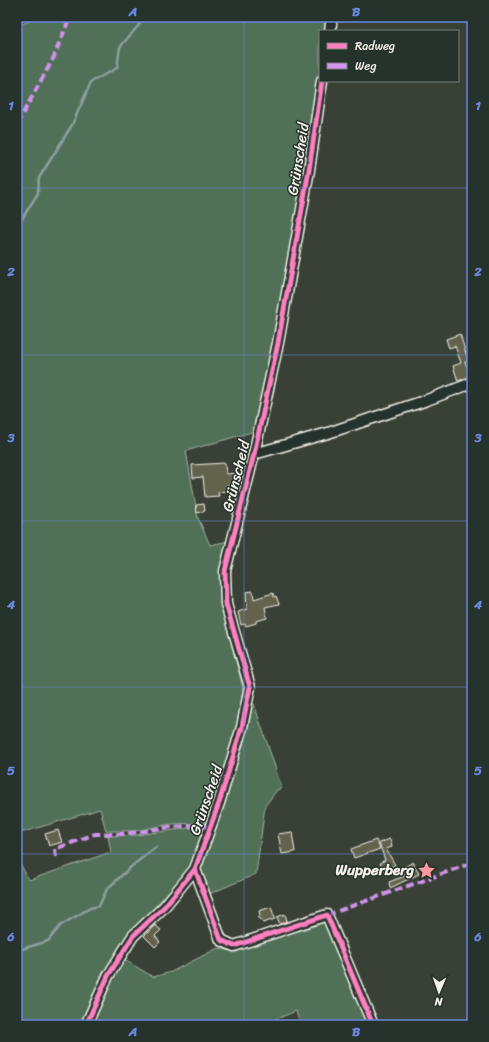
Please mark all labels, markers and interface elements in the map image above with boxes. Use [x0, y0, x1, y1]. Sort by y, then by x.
text: A [128, 0, 137, 23]
text: B [352, 0, 361, 23]
legend [319, 30, 459, 82]
text: Radweg [355, 35, 395, 57]
text: Weg [355, 55, 376, 77]
text: 1 [8, 94, 14, 117]
text: 1 [475, 94, 481, 117]
street label: Grünscheid [279, 120, 317, 197]
text: 2 [6, 260, 15, 283]
text: 2 [473, 260, 482, 283]
text: 3 [6, 426, 15, 449]
text: 3 [473, 426, 482, 449]
street label: Grünscheid [215, 436, 258, 515]
text: 4 [6, 593, 16, 616]
text: 4 [473, 593, 483, 616]
text: 5 [7, 759, 15, 782]
text: 5 [474, 759, 482, 782]
street label: Grünscheid [182, 760, 231, 839]
place label: Wupperberg [336, 857, 414, 883]
place icon: Wupperberg [417, 860, 437, 880]
text: 6 [6, 925, 15, 948]
text: 6 [473, 925, 482, 948]
north arrow [419, 972, 459, 1012]
text: N [434, 992, 444, 1011]
text: A [128, 1020, 137, 1042]
text: B [352, 1020, 361, 1042]

